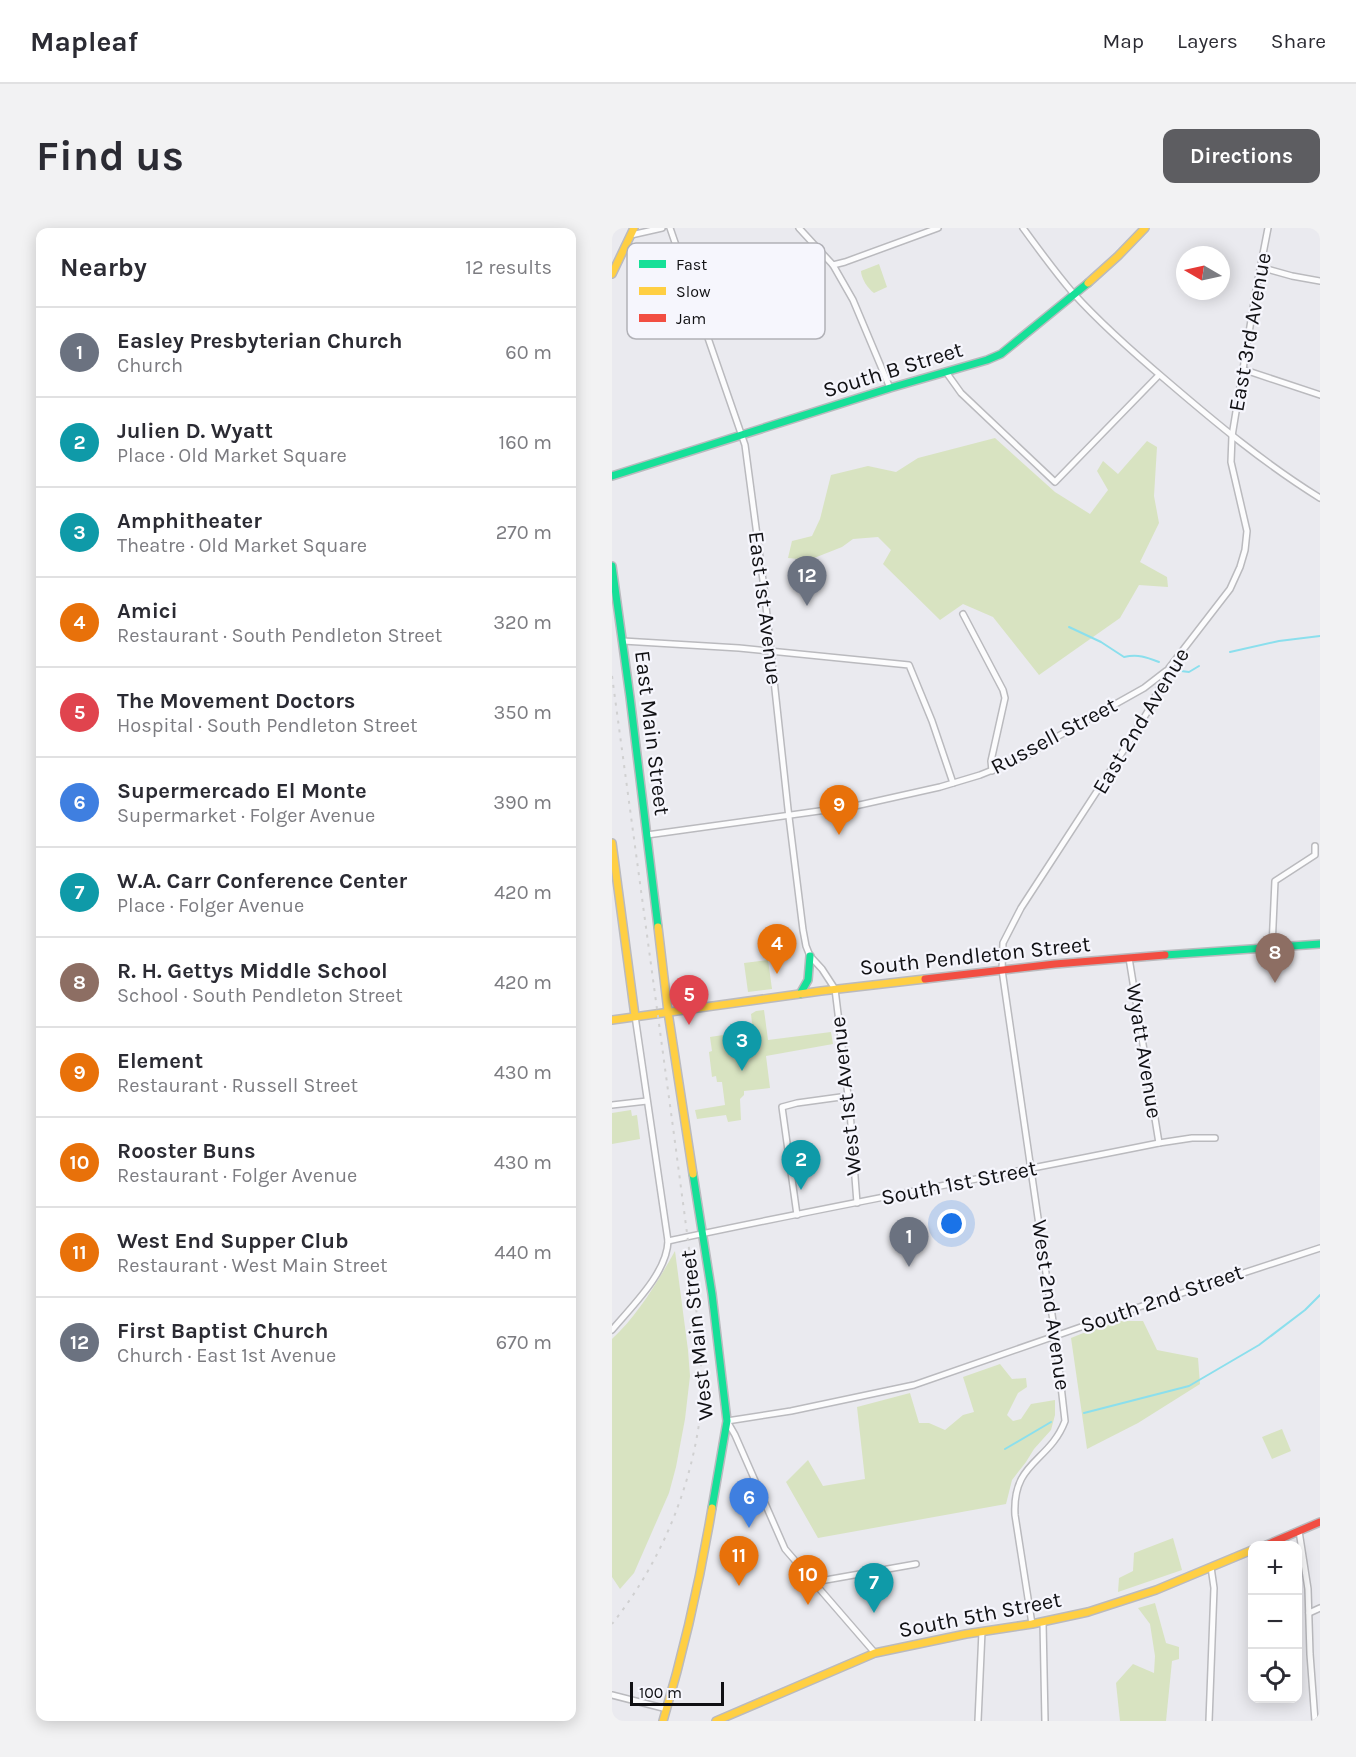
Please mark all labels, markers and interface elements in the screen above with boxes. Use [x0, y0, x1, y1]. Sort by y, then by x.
text: Mapleaf [30, 25, 138, 58]
text: Map [1102, 29, 1144, 53]
text: Layers [1177, 29, 1238, 53]
text: Share [1271, 29, 1326, 53]
button: Directions [1163, 129, 1320, 183]
text: Find us [36, 131, 184, 181]
legend [627, 243, 825, 339]
north arrow [1176, 246, 1230, 300]
street label: East 3rd Avenue [1223, 250, 1277, 414]
text: Nearby [60, 252, 147, 283]
text: Fast [676, 255, 707, 274]
text: 12 results [465, 256, 552, 279]
text: Slow [676, 282, 711, 301]
text: Jam [676, 309, 706, 328]
text: Easley Presbyterian Church [117, 328, 402, 354]
street label: South B Street [820, 336, 966, 404]
text: 1 [76, 341, 83, 364]
text: 60 m [505, 341, 552, 364]
text: Church [117, 354, 183, 377]
text: Julien D. Wyatt [117, 418, 273, 444]
text: 2 [73, 431, 86, 454]
text: 160 m [499, 431, 552, 454]
text: Place · Old Market Square [117, 444, 347, 467]
text: Amphitheater [117, 508, 262, 534]
text: 3 [73, 521, 86, 544]
text: 270 m [496, 521, 552, 544]
street label: East 1st Avenue [743, 530, 787, 686]
text: Theatre · Old Market Square [117, 534, 367, 557]
pin: 12 [788, 556, 826, 606]
text: Amici [117, 598, 178, 624]
text: 4 [74, 611, 85, 634]
text: 320 m [493, 611, 552, 634]
text: Restaurant · South Pendleton Street [117, 624, 442, 647]
street label: East 2nd Avenue [1087, 643, 1195, 799]
street label: East Main Street [629, 649, 675, 817]
text: The Movement Doctors [117, 688, 355, 714]
street label: Russell Street [986, 692, 1122, 780]
text: 5 [74, 701, 85, 724]
text: 350 m [494, 701, 552, 724]
text: Hospital · South Pendleton Street [117, 714, 417, 737]
text: Supermercado El Monte [117, 778, 367, 804]
pin: 9 [820, 786, 858, 835]
text: 6 [73, 791, 86, 814]
text: 390 m [493, 791, 552, 814]
text: Supermarket · Folger Avenue [117, 804, 375, 827]
text: W.A. Carr Conference Center [117, 868, 407, 894]
text: 7 [75, 881, 84, 904]
text: 420 m [494, 881, 552, 904]
text: Place · Folger Avenue [117, 894, 304, 917]
pin: 4 [758, 924, 796, 974]
street label: South Pendleton Street [858, 931, 1092, 981]
pin: 8 [1256, 934, 1294, 983]
text: R. H. Gettys Middle School [117, 958, 388, 984]
text: 8 [73, 971, 86, 994]
text: 420 m [494, 971, 552, 994]
pin: 5 [670, 976, 709, 1025]
street label: Wyatt Avenue [1121, 982, 1167, 1120]
text: School · South Pendleton Street [117, 984, 403, 1007]
street label: West 1st Avenue [825, 1015, 867, 1177]
pin: 3 [722, 1022, 762, 1071]
text: Element [117, 1048, 203, 1074]
text: 9 [73, 1061, 86, 1084]
text: 430 m [494, 1061, 552, 1084]
text: Restaurant · Russell Street [117, 1074, 358, 1097]
text: Rooster Buns [117, 1138, 256, 1164]
pin: 2 [782, 1140, 820, 1190]
text: 10 [70, 1151, 89, 1174]
text: 430 m [494, 1151, 552, 1174]
street label: South 1st Street [879, 1155, 1039, 1211]
text: Restaurant · Folger Avenue [117, 1164, 357, 1187]
your location [937, 1209, 966, 1238]
pin: 1 [890, 1218, 928, 1267]
street label: West 2nd Avenue [1026, 1218, 1076, 1392]
text: West End Supper Club [117, 1228, 349, 1254]
text: 11 [72, 1241, 87, 1264]
text: 440 m [494, 1241, 552, 1264]
street label: West Main Street [675, 1248, 719, 1422]
text: Restaurant · West Main Street [117, 1254, 388, 1277]
street label: South 2nd Street [1077, 1259, 1247, 1339]
text: First Baptist Church [117, 1318, 328, 1344]
text: 12 [70, 1331, 89, 1354]
text: 670 m [496, 1331, 552, 1354]
text: Church · East 1st Avenue [117, 1344, 336, 1367]
pin: 6 [730, 1478, 768, 1528]
pin: 11 [720, 1536, 758, 1586]
map controls [1248, 1541, 1302, 1703]
button: + [1248, 1541, 1302, 1595]
pin: 10 [788, 1556, 828, 1605]
pin: 7 [854, 1564, 894, 1613]
street label: South 5th Street [897, 1586, 1063, 1644]
button: − [1248, 1595, 1302, 1649]
button: locate [1248, 1649, 1302, 1703]
scale bar [630, 1679, 724, 1706]
text: 100 m [639, 1683, 682, 1702]

